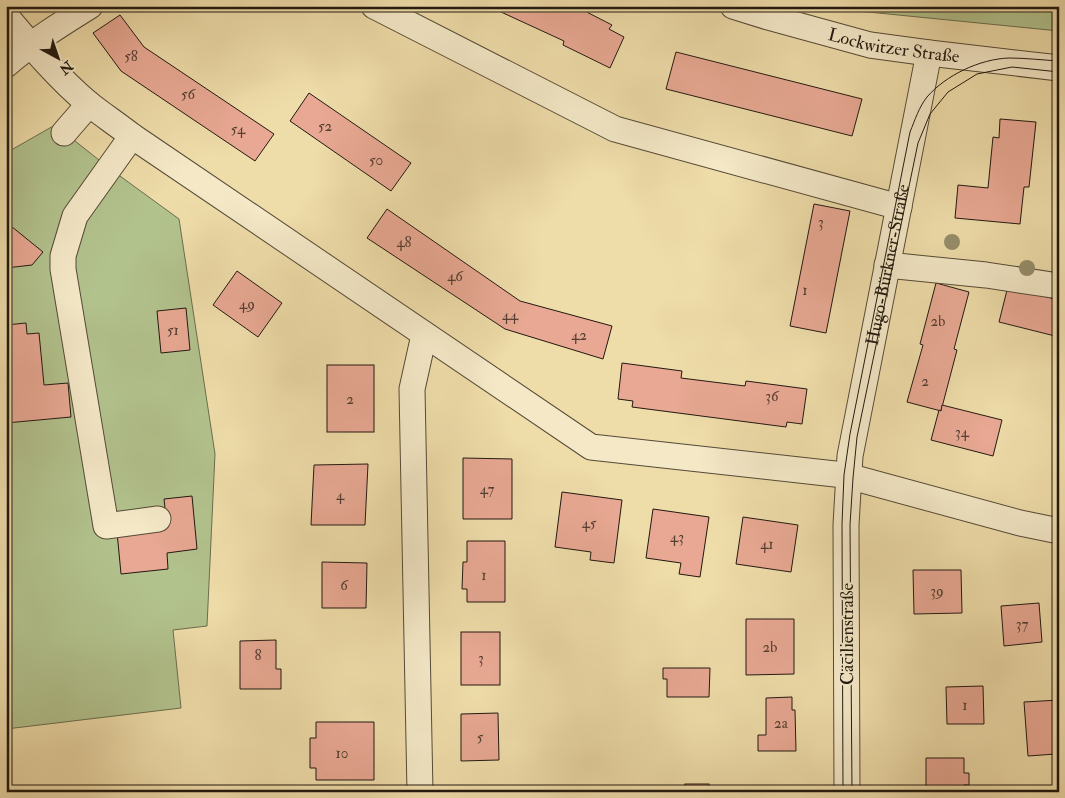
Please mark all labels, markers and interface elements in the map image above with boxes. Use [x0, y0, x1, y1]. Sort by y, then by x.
street label: Lockwitzer Straße [825, 23, 961, 68]
north arrow [32, 32, 82, 82]
house number: 58 [124, 47, 138, 66]
text: N [55, 56, 77, 78]
house number: 56 [181, 85, 196, 104]
house number: 52 [318, 117, 332, 136]
house number: 54 [231, 120, 246, 139]
house number: 50 [369, 151, 383, 170]
street label: Hugo-Bürkner-Straße [861, 182, 915, 347]
house number: 3 [818, 213, 824, 232]
house number: 48 [396, 233, 412, 252]
house number: 46 [447, 267, 464, 286]
house number: 1 [802, 281, 808, 300]
house number: 49 [239, 295, 255, 314]
house number: 44 [502, 306, 519, 325]
house number: 2b [931, 312, 945, 331]
house number: 51 [167, 321, 179, 340]
house number: 42 [571, 326, 587, 345]
house number: 2 [921, 372, 929, 391]
house number: 36 [765, 387, 780, 406]
house number: 2 [346, 390, 354, 409]
house number: 34 [955, 423, 970, 442]
house number: 47 [480, 480, 494, 499]
house number: 4 [336, 486, 345, 505]
house number: 45 [582, 514, 597, 533]
house number: 43 [670, 528, 684, 547]
house number: 41 [760, 535, 774, 554]
house number: 1 [481, 566, 487, 585]
house number: 6 [340, 576, 349, 595]
house number: 39 [930, 582, 944, 601]
street label: Cäcilienstraße [836, 583, 859, 685]
house number: 37 [1016, 615, 1028, 634]
house number: 2b [763, 638, 777, 657]
house number: 8 [254, 646, 262, 665]
house number: 3 [478, 649, 484, 668]
house number: 1 [962, 696, 968, 715]
house number: 2a [774, 714, 789, 733]
house number: 5 [477, 728, 484, 747]
house number: 10 [336, 744, 348, 763]

